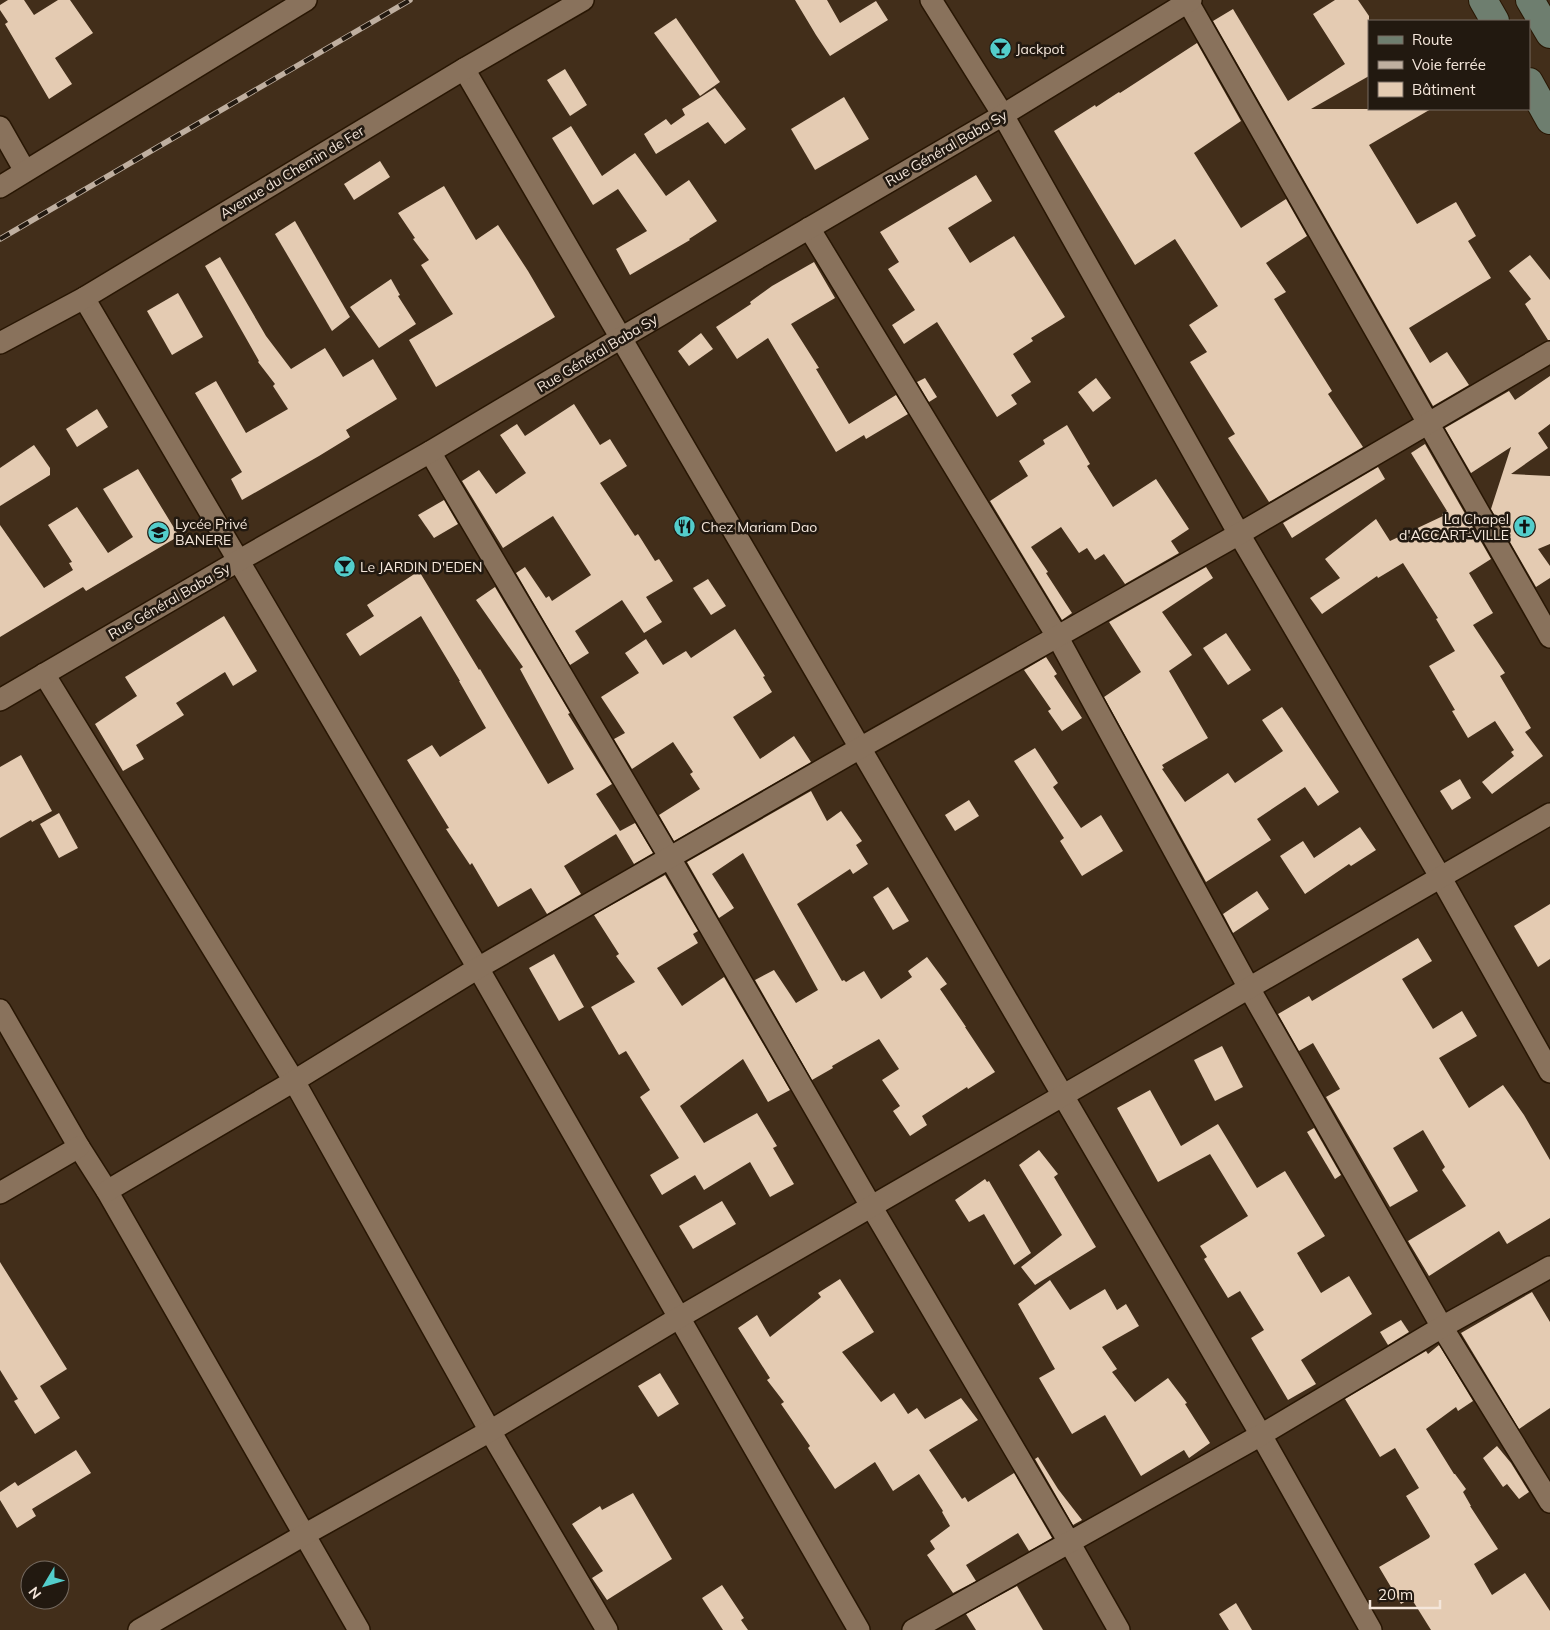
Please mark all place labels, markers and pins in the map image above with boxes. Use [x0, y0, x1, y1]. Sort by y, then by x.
bar icon: Jackpot [988, 37, 1012, 61]
place label: Jackpot [1016, 40, 1064, 58]
place label: La Chapel d'ACCART-VILLE [1399, 510, 1509, 544]
place label: Lycée Privé BANERE [175, 515, 247, 549]
restaurant icon: Chez Mariam Dao [673, 515, 697, 539]
church icon: La Chapel d'ACCART-VILLE [1513, 515, 1537, 539]
place label: Chez Mariam Dao [701, 518, 817, 536]
school or university icon: Lycée Privé BANERE [147, 520, 171, 544]
bar icon: Le JARDIN D'EDEN [332, 555, 356, 579]
place label: Le JARDIN D'EDEN [360, 558, 483, 576]

